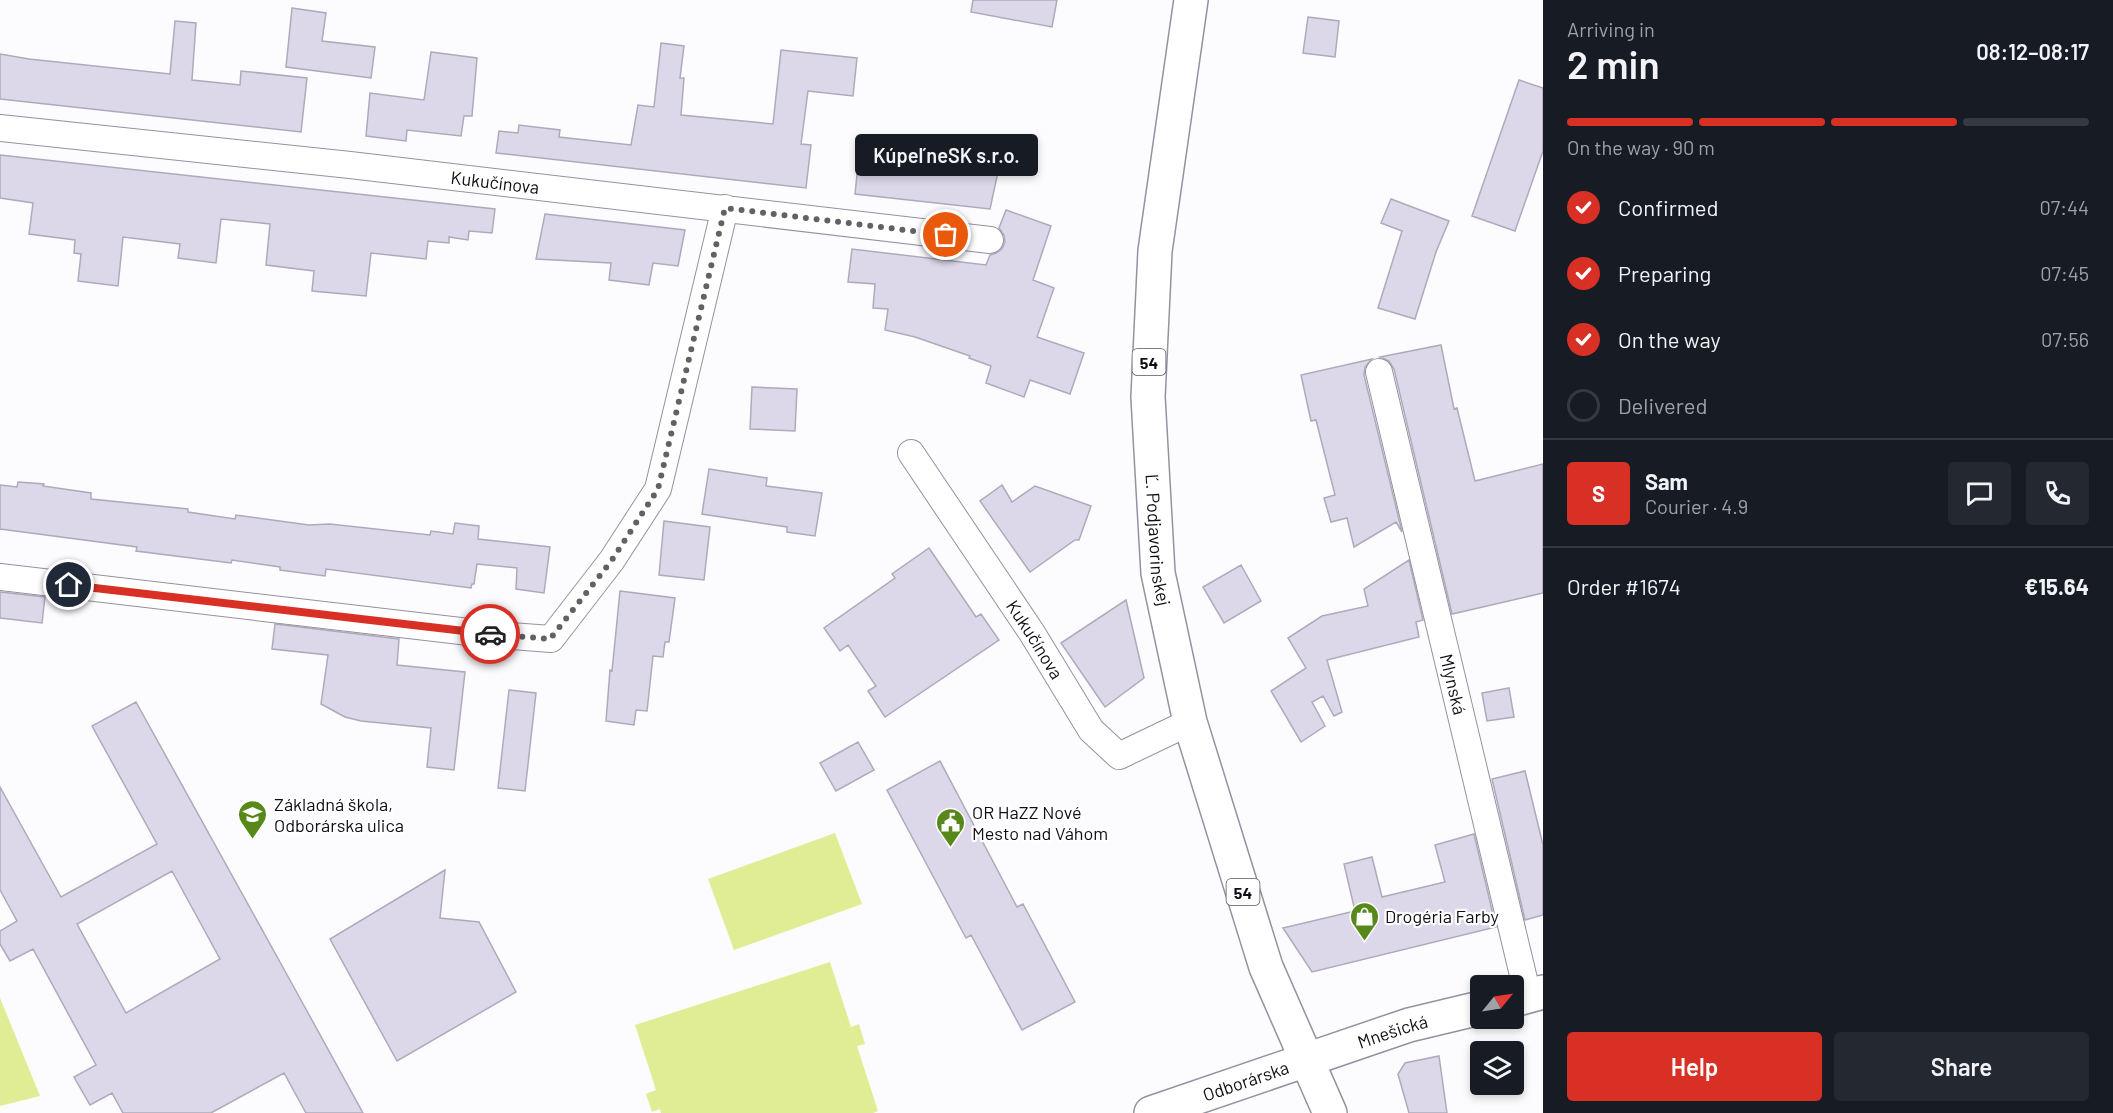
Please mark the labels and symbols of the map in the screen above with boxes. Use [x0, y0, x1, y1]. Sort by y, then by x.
callout: KúpeľneSK s.r.o. [854, 133, 1038, 175]
street label: Kukučínova [450, 166, 541, 198]
pin [920, 209, 971, 260]
road number: 54 [1132, 349, 1166, 375]
street label: Ľ. Podjavorinskej [1141, 473, 1176, 608]
pin [43, 559, 94, 610]
street label: Kukučínova [1002, 596, 1068, 683]
courier [460, 604, 520, 664]
street label: Mlynská [1436, 652, 1471, 717]
place label: Základná škola, Odborárska ulica [274, 793, 404, 836]
school or university icon: Základná škola, Odborárska ulica [237, 798, 269, 840]
place label: OR HaZZ Nové Mesto nad Váhom [972, 801, 1108, 844]
public building icon: OR HaZZ Nové Mesto nad Váhom [935, 806, 967, 848]
road number: 54 [1226, 879, 1260, 905]
shop icon: Drogéria Farby [1348, 900, 1380, 942]
place label: Drogéria Farby [1385, 905, 1499, 927]
north arrow [1470, 975, 1524, 1029]
street label: Mnešická [1354, 1010, 1430, 1053]
street label: Odborárska [1200, 1056, 1292, 1106]

